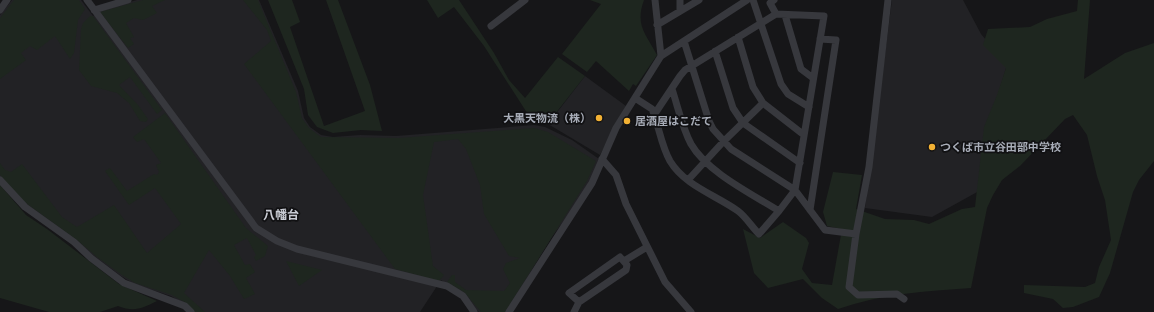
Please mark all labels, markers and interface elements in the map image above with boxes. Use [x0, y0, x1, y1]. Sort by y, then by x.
place label: 大黒天物流（株） [503, 111, 591, 125]
marker: 大黒天物流（株） [594, 113, 604, 123]
place label: 居酒屋はこだて [635, 114, 712, 128]
marker: 居酒屋はこだて [622, 116, 632, 126]
place label: つくば市立谷田部中学校 [940, 140, 1061, 154]
marker: つくば市立谷田部中学校 [927, 142, 937, 152]
district label: 八幡台 [263, 207, 299, 222]

